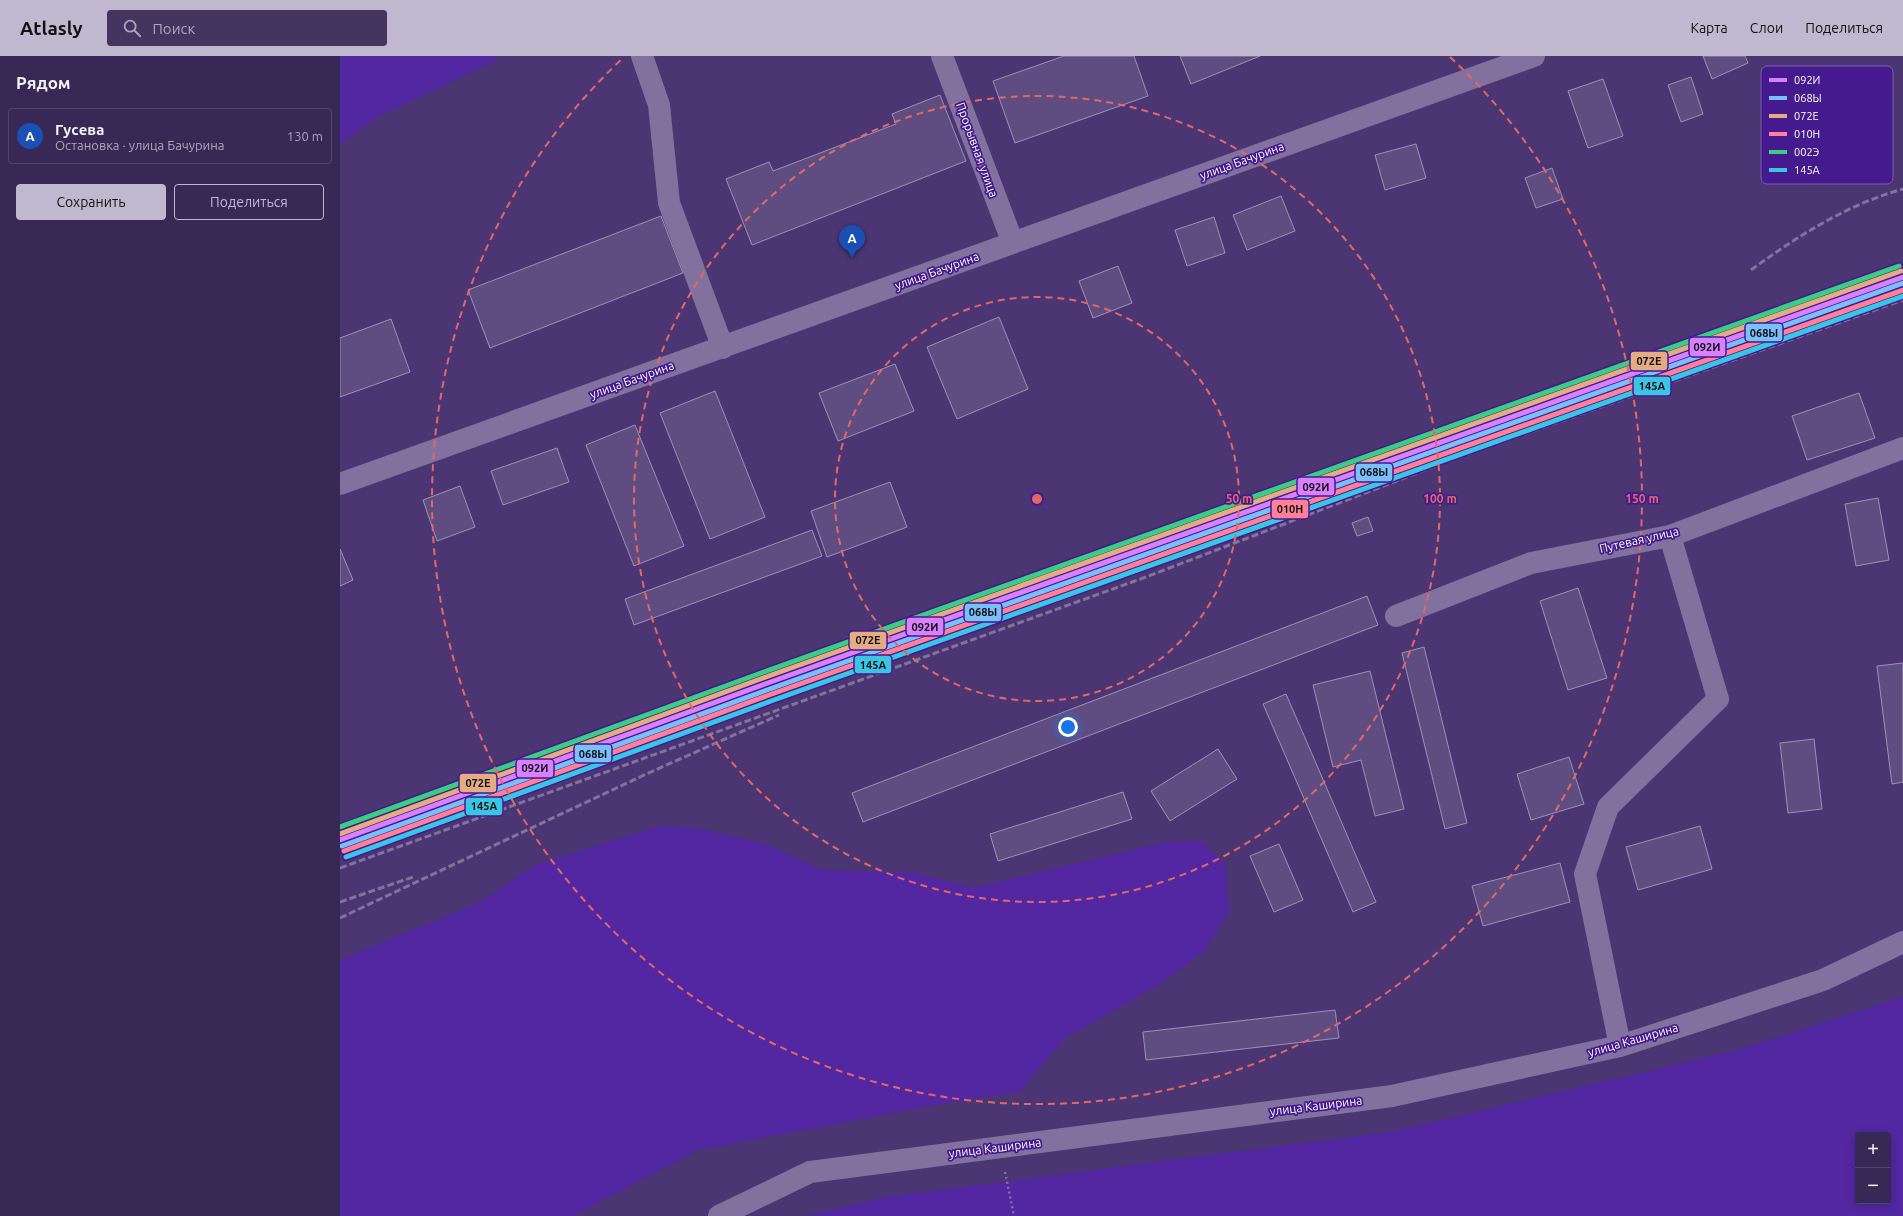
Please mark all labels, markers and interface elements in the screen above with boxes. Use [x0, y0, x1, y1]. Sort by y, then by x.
search box [107, 10, 387, 46]
text: Atlasly [20, 17, 83, 39]
icon: search [121, 17, 143, 39]
text: Поиск [153, 20, 195, 37]
text: Карта [1690, 20, 1728, 36]
text: Слои [1750, 20, 1783, 36]
text: Поделиться [1805, 20, 1883, 36]
legend [1761, 66, 1893, 184]
text: Рядом [16, 73, 71, 92]
text: 092И [1794, 74, 1820, 86]
text: 068Ы [1794, 92, 1822, 104]
street label: Прорывная улица [954, 101, 1001, 199]
text: 072Е [1794, 110, 1819, 122]
text: Гусева [55, 121, 104, 138]
text: 010Н [1794, 128, 1820, 140]
text: A [25, 129, 35, 143]
text: 130 m [287, 129, 323, 143]
text: Остановка · улица Бачурина [55, 138, 225, 152]
street label: улица Бачурина [1198, 139, 1286, 182]
text: 002Э [1794, 146, 1820, 158]
text: 145А [1794, 164, 1821, 176]
button: Сохранить [16, 184, 166, 220]
button: Поделиться [174, 184, 324, 220]
pin: A [839, 225, 865, 258]
street label: улица Бачурина [893, 249, 981, 292]
line badge: 068Ы [1745, 323, 1783, 342]
text: 068Ы [1750, 327, 1778, 339]
line badge: 092И [1689, 337, 1726, 357]
text: 092И [1694, 341, 1720, 353]
line badge: 072Е [1630, 351, 1668, 371]
text: 072Е [1636, 355, 1662, 367]
street label: улица Бачурина [588, 358, 676, 401]
line badge: 145А [1633, 376, 1671, 396]
text: 145А [1639, 380, 1665, 392]
line badge: 068Ы [1355, 463, 1393, 482]
text: 068Ы [1360, 466, 1388, 478]
line badge: 092И [1297, 477, 1335, 496]
text: 092И [1303, 481, 1329, 493]
centre of rings [1030, 492, 1044, 506]
text: 50 m [1226, 492, 1252, 505]
text: 100 m [1423, 492, 1457, 505]
text: 150 m [1625, 492, 1659, 505]
line badge: 010Н [1271, 499, 1309, 519]
text: 010Н [1277, 503, 1303, 515]
street label: Путевая улица [1598, 524, 1680, 555]
line badge: 068Ы [964, 603, 1002, 622]
text: 068Ы [969, 606, 997, 618]
line badge: 092И [906, 617, 944, 636]
text: 092И [912, 621, 938, 633]
line badge: 072Е [849, 631, 887, 650]
text: 072Е [855, 634, 881, 646]
line badge: 145А [854, 655, 892, 674]
text: 145А [860, 659, 886, 671]
your location [1058, 717, 1078, 737]
line badge: 068Ы [574, 744, 612, 763]
text: 068Ы [579, 748, 607, 760]
line badge: 092И [516, 759, 554, 778]
text: 092И [522, 762, 548, 774]
line badge: 072Е [459, 773, 497, 793]
text: 072Е [465, 777, 491, 789]
line badge: 145А [465, 797, 503, 816]
text: 145А [471, 800, 497, 812]
street label: улица Каширина [1586, 1020, 1679, 1059]
street label: улица Каширина [1269, 1093, 1363, 1118]
map controls [1855, 1132, 1891, 1204]
button: + [1855, 1132, 1891, 1168]
street label: улица Каширина [948, 1135, 1042, 1160]
button: − [1855, 1168, 1891, 1204]

